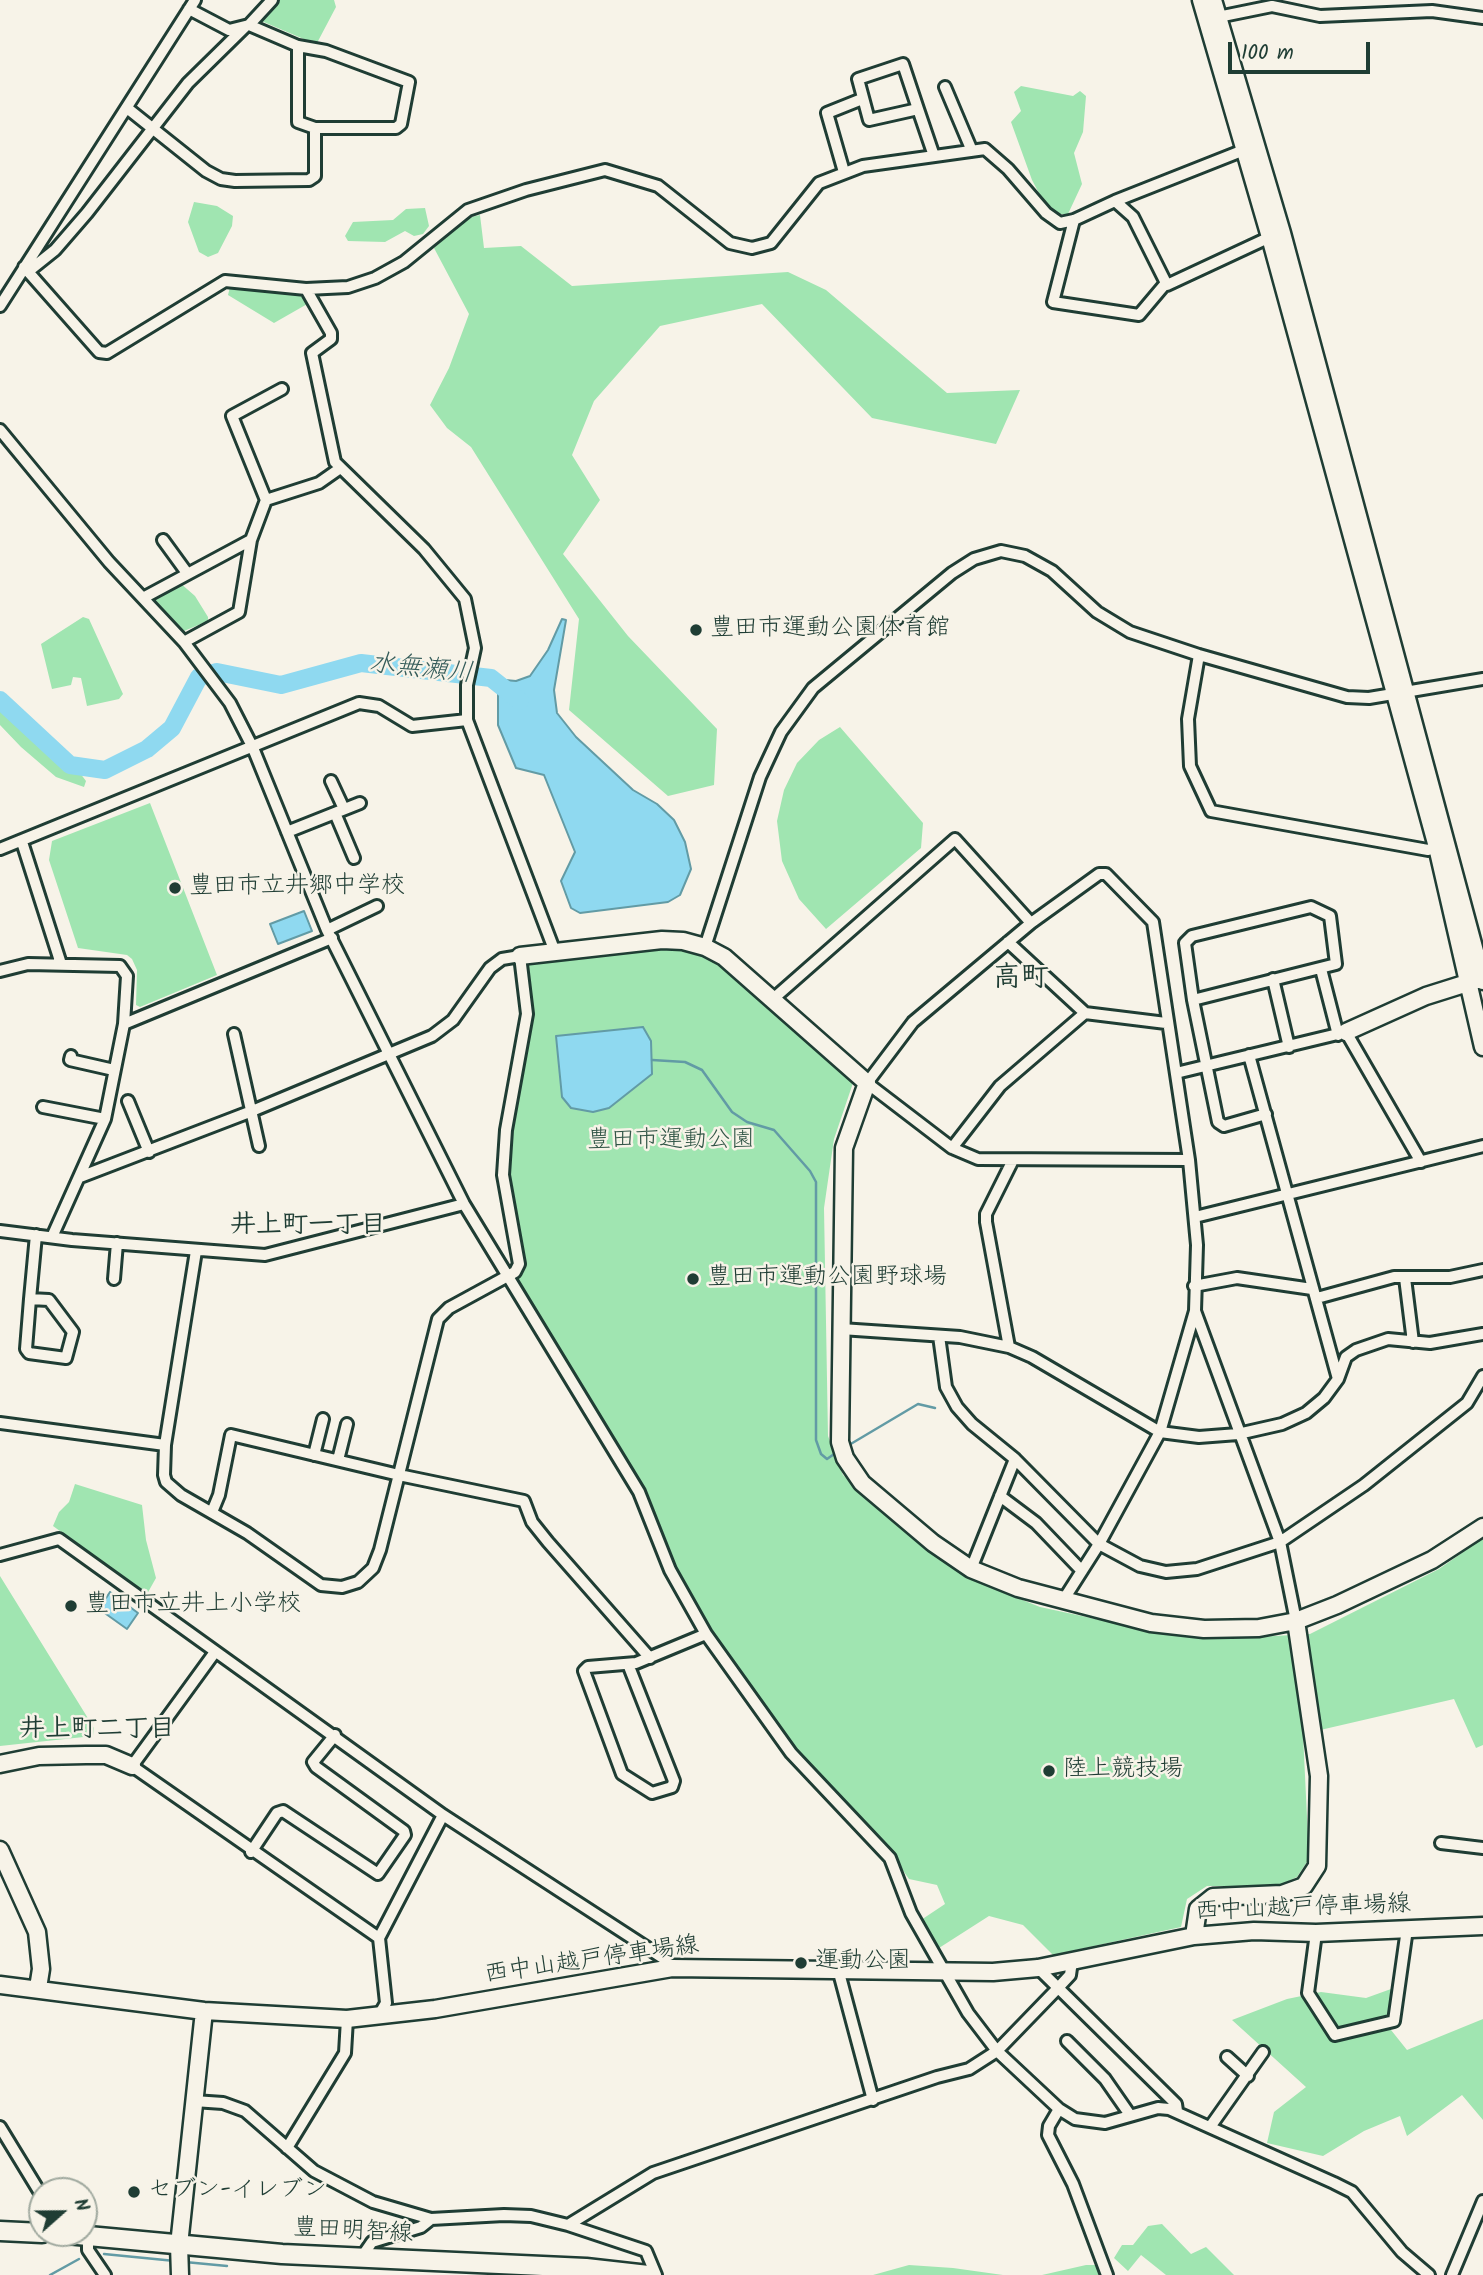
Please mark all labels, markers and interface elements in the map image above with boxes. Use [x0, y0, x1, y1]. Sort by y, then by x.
scale bar [1231, 28, 1373, 72]
text: 100 m [1241, 37, 1294, 70]
place label: 豊田市運動公園体育館 [710, 616, 950, 644]
marker: 豊田市運動公園体育館 [688, 622, 704, 638]
water label: 水無瀬川 [368, 650, 474, 692]
place label: 豊田市立井郷中学校 [189, 874, 405, 902]
marker: 豊田市立井郷中学校 [167, 880, 183, 896]
district label: 高町 [993, 963, 1049, 997]
park label: 豊田市運動公園 [587, 1128, 755, 1156]
district label: 井上町一丁目 [230, 1212, 386, 1244]
place label: 豊田市運動公園野球場 [707, 1265, 947, 1293]
marker: 豊田市運動公園野球場 [685, 1271, 701, 1287]
place label: 豊田市立井上小学校 [85, 1592, 301, 1620]
marker: 豊田市立井上小学校 [63, 1598, 79, 1614]
district label: 井上町二丁目 [19, 1716, 175, 1748]
place label: 陸上競技場 [1063, 1757, 1183, 1785]
marker: 陸上競技場 [1041, 1763, 1057, 1779]
street label: 西中山越戸停車場線 [1195, 1892, 1411, 1928]
street label: 西中山越戸停車場線 [483, 1933, 701, 1991]
place label: 運動公園 [815, 1949, 911, 1977]
marker: 運動公園 [793, 1955, 809, 1971]
north arrow [28, 2177, 98, 2247]
place label: セブン-イレブン [148, 2178, 327, 2206]
marker: セブン-イレブン [126, 2184, 142, 2200]
text: N [65, 2194, 97, 2216]
street label: 豊田明智線 [292, 2215, 414, 2251]

